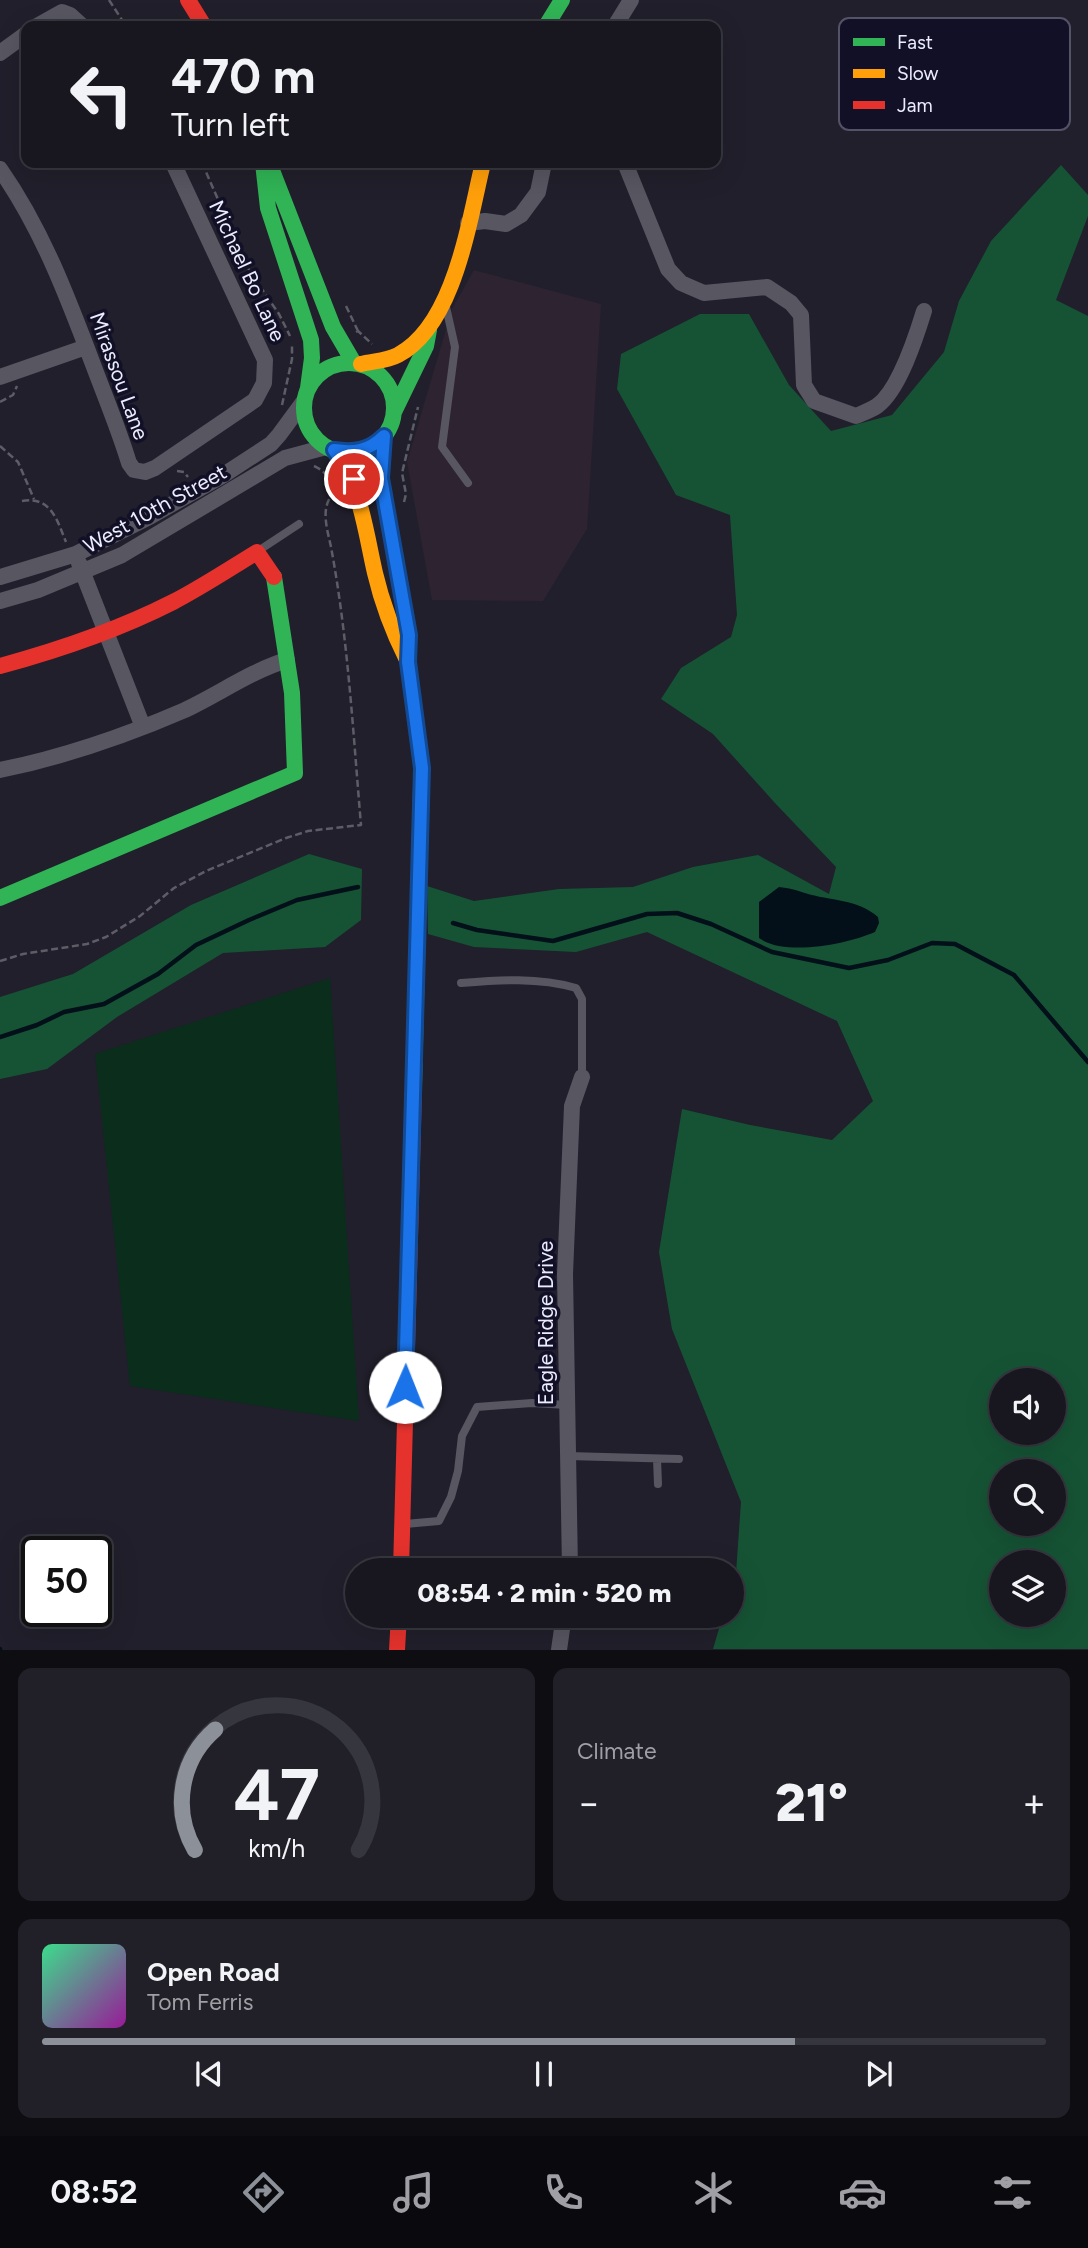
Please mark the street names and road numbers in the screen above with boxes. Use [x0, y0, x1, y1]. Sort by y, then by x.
street label: Michael Bo Lane [204, 196, 291, 345]
street label: Mirassou Lane [85, 309, 154, 443]
street label: West 10th Street [79, 459, 231, 558]
street label: Eagle Ridge Drive [533, 1241, 558, 1405]

